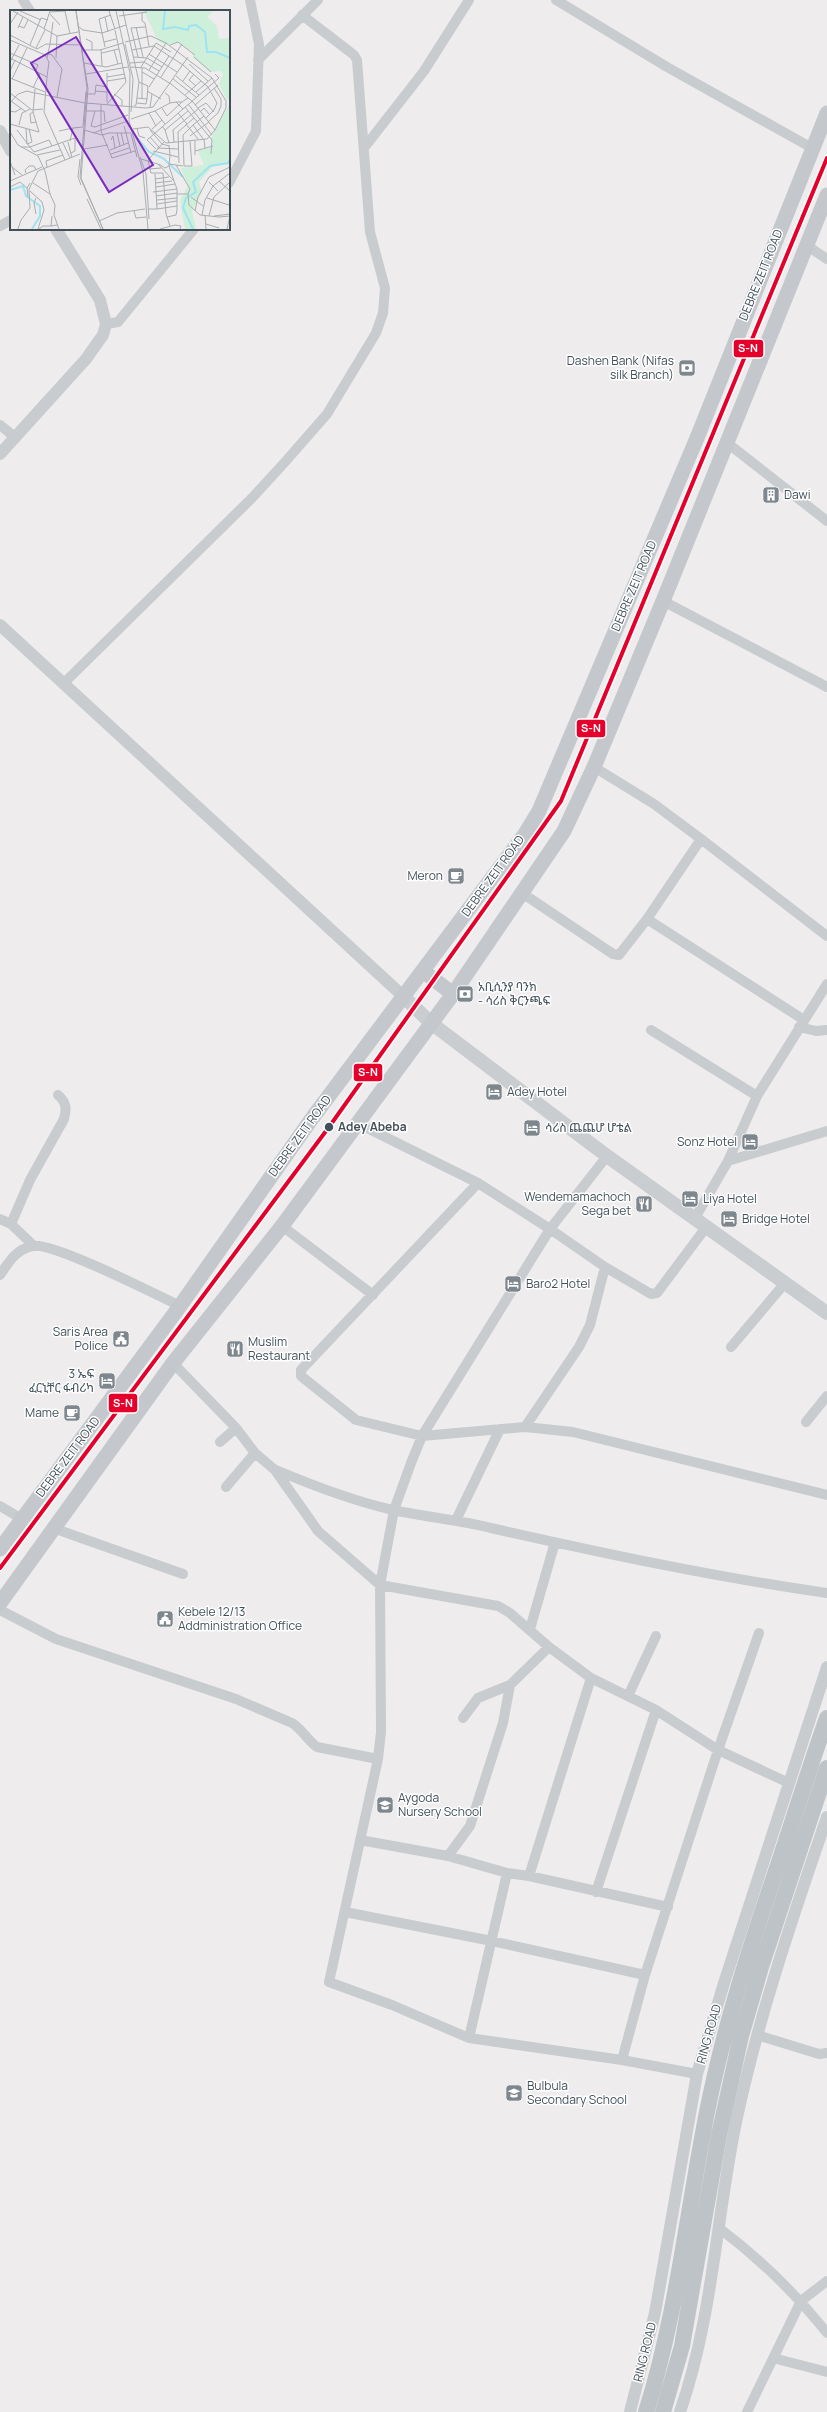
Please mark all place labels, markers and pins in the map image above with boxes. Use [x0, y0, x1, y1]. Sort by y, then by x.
place label: Dashen Bank (Nifas silk Branch) [567, 352, 674, 383]
bank icon: Dashen Bank (Nifas silk Branch) [677, 358, 697, 378]
building icon: Dawi [761, 485, 781, 505]
place label: Dawi [784, 486, 811, 503]
cafe icon: Meron [446, 866, 466, 886]
place label: Meron [407, 867, 443, 884]
place label: አቢሲንያ ባንክ - ሳሪስ ቅርንጫፍ [478, 978, 550, 1009]
bank icon: አቢሲንያ ባንክ - ሳሪስ ቅርንጫፍ [455, 984, 475, 1004]
hotel icon: Adey Hotel [484, 1082, 504, 1102]
place label: Adey Hotel [507, 1083, 567, 1100]
place label: Adey Abeba [338, 1118, 407, 1135]
hotel icon: ሳሪስ ጨጨሆ ሆቴል [522, 1118, 542, 1138]
place label: ሳሪስ ጨጨሆ ሆቴል [545, 1119, 632, 1136]
marker: Adey Abeba [323, 1121, 335, 1133]
hotel icon: Sonz Hotel [740, 1132, 760, 1152]
place label: Sonz Hotel [677, 1133, 737, 1150]
place label: Wendemamachoch Sega bet [524, 1188, 631, 1219]
hotel icon: Liya Hotel [680, 1189, 700, 1209]
place label: Liya Hotel [703, 1190, 757, 1207]
restaurant icon: Wendemamachoch Sega bet [634, 1194, 654, 1214]
hotel icon: Bridge Hotel [719, 1209, 739, 1229]
place label: Bridge Hotel [742, 1210, 810, 1227]
hotel icon: Baro2 Hotel [503, 1274, 523, 1294]
place label: Baro2 Hotel [526, 1275, 590, 1292]
place label: Saris Area Police [53, 1323, 108, 1354]
public building icon: Saris Area Police [111, 1329, 131, 1349]
place label: Muslim Restaurant [248, 1333, 310, 1364]
restaurant icon: Muslim Restaurant [225, 1339, 245, 1359]
place label: 3 ኤፍ ፈርኒቸር ፋብሪካ [29, 1365, 94, 1396]
hotel icon: 3 ኤፍ ፈርኒቸር ፋብሪካ [97, 1371, 117, 1391]
cafe icon: Mame [62, 1403, 82, 1423]
place label: Mame [25, 1404, 59, 1421]
place label: Kebele 12/13 Addministration Office [178, 1603, 302, 1634]
public building icon: Kebele 12/13 Addministration Office [155, 1609, 175, 1629]
place label: Aygoda Nursery School [398, 1789, 482, 1820]
school or university icon: Aygoda Nursery School [375, 1795, 395, 1815]
place label: Bulbula Secondary School [527, 2077, 627, 2108]
school or university icon: Bulbula Secondary School [504, 2083, 524, 2103]

